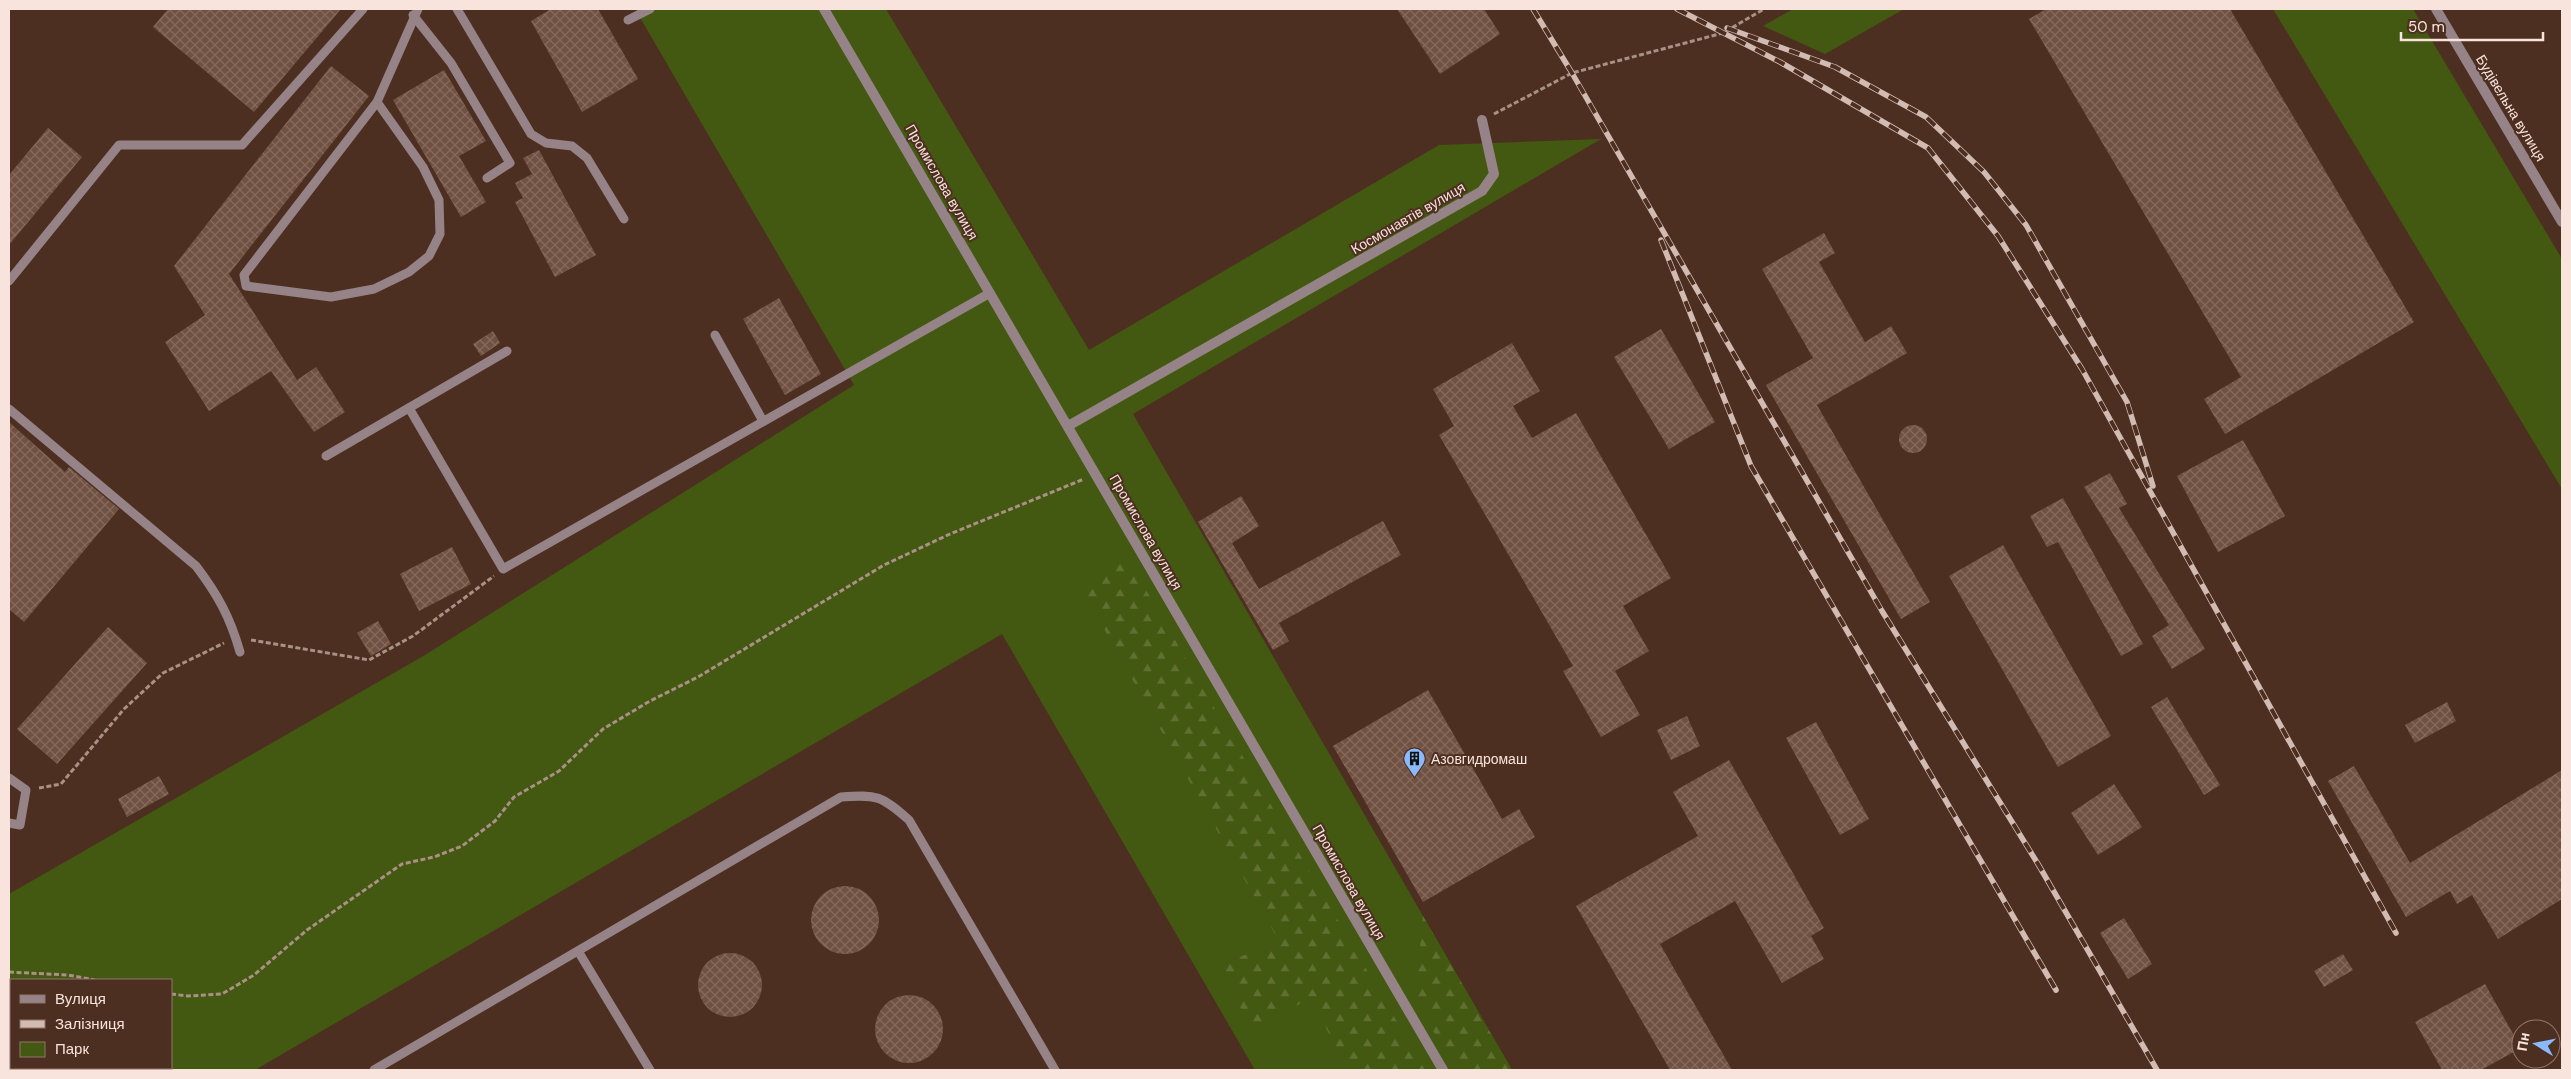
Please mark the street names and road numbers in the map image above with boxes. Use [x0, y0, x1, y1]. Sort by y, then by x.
street label: Будівельна вулиця [2472, 51, 2550, 165]
street label: Промислова вулиця [902, 121, 982, 243]
street label: Космонавтів вулиця [1348, 178, 1468, 258]
street label: Промислова вулиця [1106, 471, 1186, 593]
street label: Промислова вулиця [1309, 821, 1389, 943]

